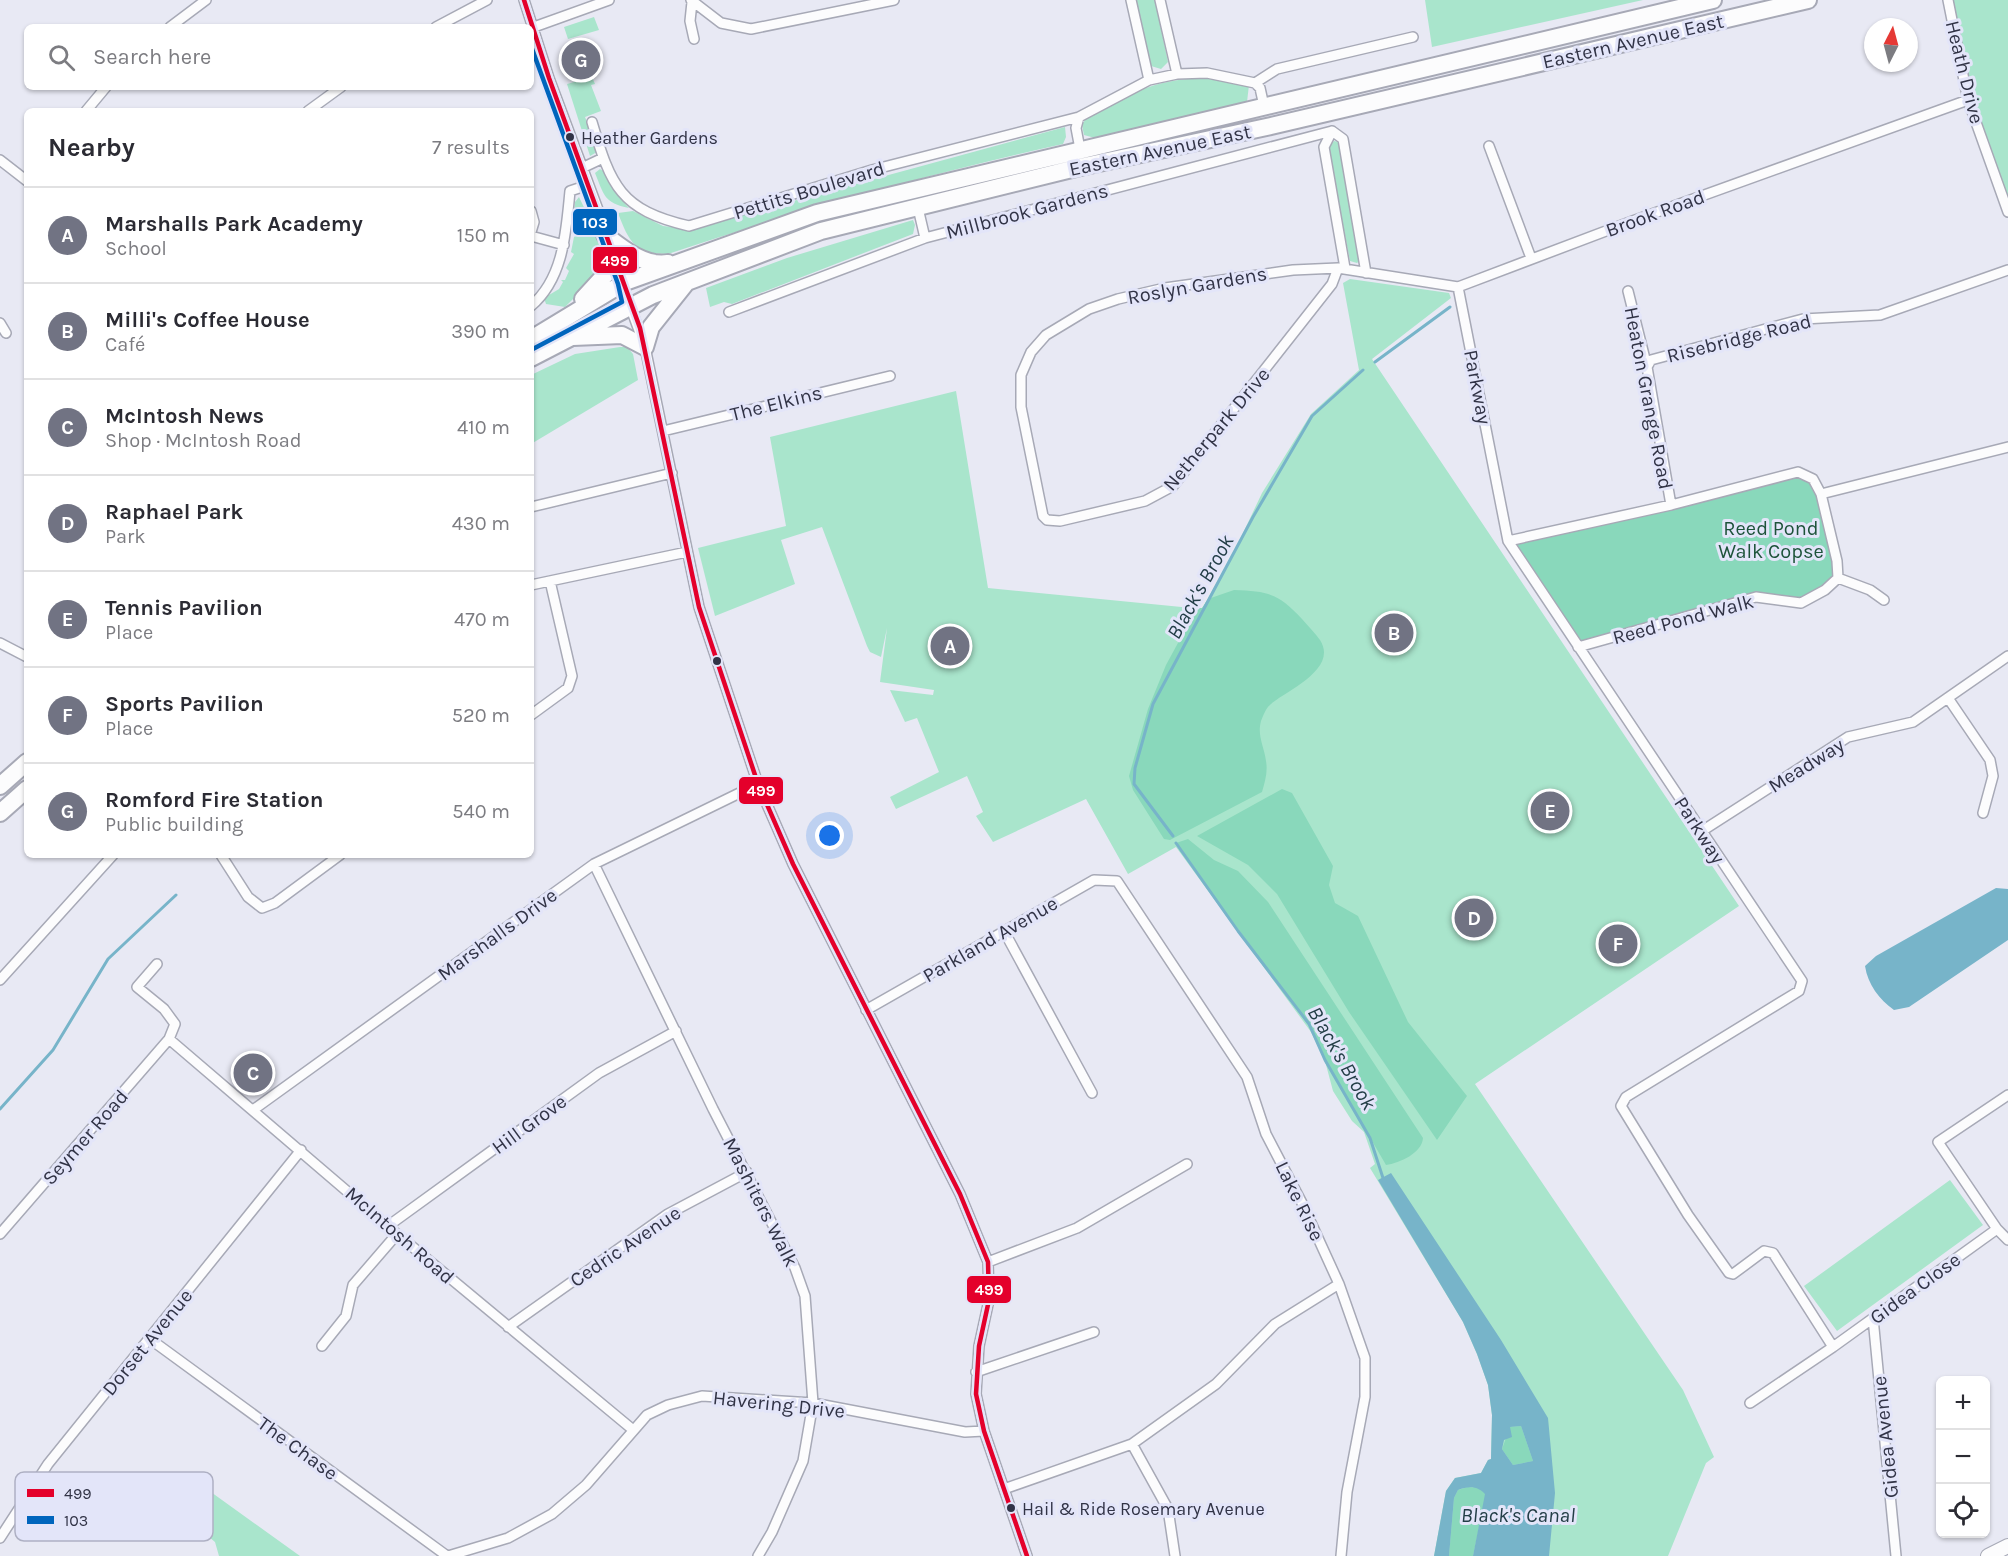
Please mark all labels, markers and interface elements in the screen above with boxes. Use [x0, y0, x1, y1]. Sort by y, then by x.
street label: Eastern Avenue East [1540, 9, 1727, 74]
north arrow [1864, 18, 1918, 72]
street label: Heath Drive [1941, 18, 1988, 126]
search box [24, 24, 534, 90]
pin: G [562, 38, 600, 82]
icon: search [45, 41, 78, 74]
text: Search here [93, 44, 211, 70]
street label: Eastern Avenue East [1067, 120, 1254, 181]
place label: Heather Gardens [581, 127, 718, 149]
marker: Heather Gardens [564, 131, 576, 143]
text: Nearby [48, 132, 135, 163]
text: 7 results [432, 136, 510, 159]
street label: Pettits Boulevard [731, 157, 887, 224]
street label: Millbrook Gardens [944, 179, 1111, 244]
street label: Brook Road [1603, 185, 1708, 242]
line badge: 103 [572, 208, 618, 236]
text: Marshalls Park Academy [105, 211, 363, 237]
text: 103 [582, 213, 608, 232]
text: A [61, 224, 74, 247]
text: 150 m [457, 224, 510, 247]
text: School [105, 237, 167, 260]
line badge: 499 [592, 246, 638, 274]
text: 499 [600, 251, 630, 270]
street label: Roslyn Gardens [1126, 262, 1269, 309]
street label: Heaton Grange Road [1620, 305, 1677, 491]
text: Milli's Coffee House [105, 307, 310, 333]
street label: Risebridge Road [1664, 309, 1814, 368]
text: B [61, 320, 74, 343]
text: 390 m [451, 320, 510, 343]
text: Café [105, 333, 145, 356]
street label: Parkway [1459, 348, 1496, 426]
street label: Netherpark Drive [1158, 363, 1275, 496]
street label: The Elkins [728, 381, 824, 426]
text: McIntosh News [105, 403, 264, 429]
text: C [61, 416, 74, 439]
text: 410 m [457, 416, 510, 439]
text: Shop · McIntosh Road [105, 429, 302, 452]
text: Raphael Park [105, 499, 243, 525]
text: D [61, 512, 74, 535]
text: 430 m [452, 512, 510, 535]
park label: Reed Pond Walk Copse [1718, 517, 1824, 563]
text: Park [105, 525, 146, 548]
water label: Black's Brook [1162, 530, 1239, 643]
street label: Reed Pond Walk [1610, 590, 1756, 649]
text: Tennis Pavilion [105, 595, 263, 621]
text: E [62, 608, 73, 631]
text: 470 m [454, 608, 510, 631]
pin: B [1374, 610, 1414, 656]
text: Place [105, 621, 153, 644]
pin: A [930, 624, 970, 668]
unlabelled marker [711, 655, 723, 667]
text: Sports Pavilion [105, 691, 264, 717]
text: F [62, 704, 73, 727]
text: 520 m [452, 704, 510, 727]
text: Place [105, 717, 153, 740]
street label: Meadway [1764, 733, 1848, 798]
line badge: 499 [738, 776, 784, 805]
text: 499 [746, 781, 776, 800]
text: Romford Fire Station [105, 787, 323, 813]
pin: E [1530, 788, 1570, 834]
street label: Parkway [1669, 792, 1730, 868]
text: G [61, 800, 74, 823]
text: 540 m [452, 800, 510, 823]
text: Public building [105, 813, 243, 836]
your location [815, 821, 844, 850]
street label: Marshalls Drive [433, 883, 561, 985]
street label: Parkland Avenue [919, 892, 1062, 987]
pin: D [1454, 896, 1494, 940]
pin: F [1598, 922, 1638, 966]
water label: Black's Brook [1303, 1002, 1381, 1114]
pin: C [234, 1050, 272, 1096]
street label: Seymer Road [38, 1085, 133, 1190]
street label: Hill Grove [487, 1090, 571, 1159]
street label: Mashiters Walk [718, 1134, 803, 1271]
street label: Lake Rise [1270, 1158, 1329, 1245]
street label: McIntosh Road [341, 1182, 459, 1289]
street label: Cedric Avenue [566, 1201, 685, 1292]
street label: Gidea Close [1866, 1248, 1965, 1329]
line badge: 499 [966, 1275, 1012, 1304]
text: 499 [974, 1280, 1004, 1299]
street label: Dorset Avenue [97, 1284, 197, 1400]
street label: Gidea Avenue [1868, 1375, 1903, 1499]
map controls [1936, 1376, 1990, 1538]
button: + [1936, 1376, 1990, 1430]
street label: Havering Drive [712, 1386, 846, 1423]
street label: The Chase [253, 1412, 342, 1485]
button: − [1936, 1430, 1990, 1484]
legend [15, 1472, 213, 1541]
text: 499 [64, 1484, 92, 1503]
button: locate [1936, 1484, 1990, 1538]
place label: Hail & Ride Rosemary Avenue [1022, 1498, 1265, 1520]
marker: Hail & Ride Rosemary Avenue [1005, 1502, 1017, 1514]
water label: Black's Canal [1461, 1503, 1575, 1527]
text: 103 [64, 1511, 88, 1530]

